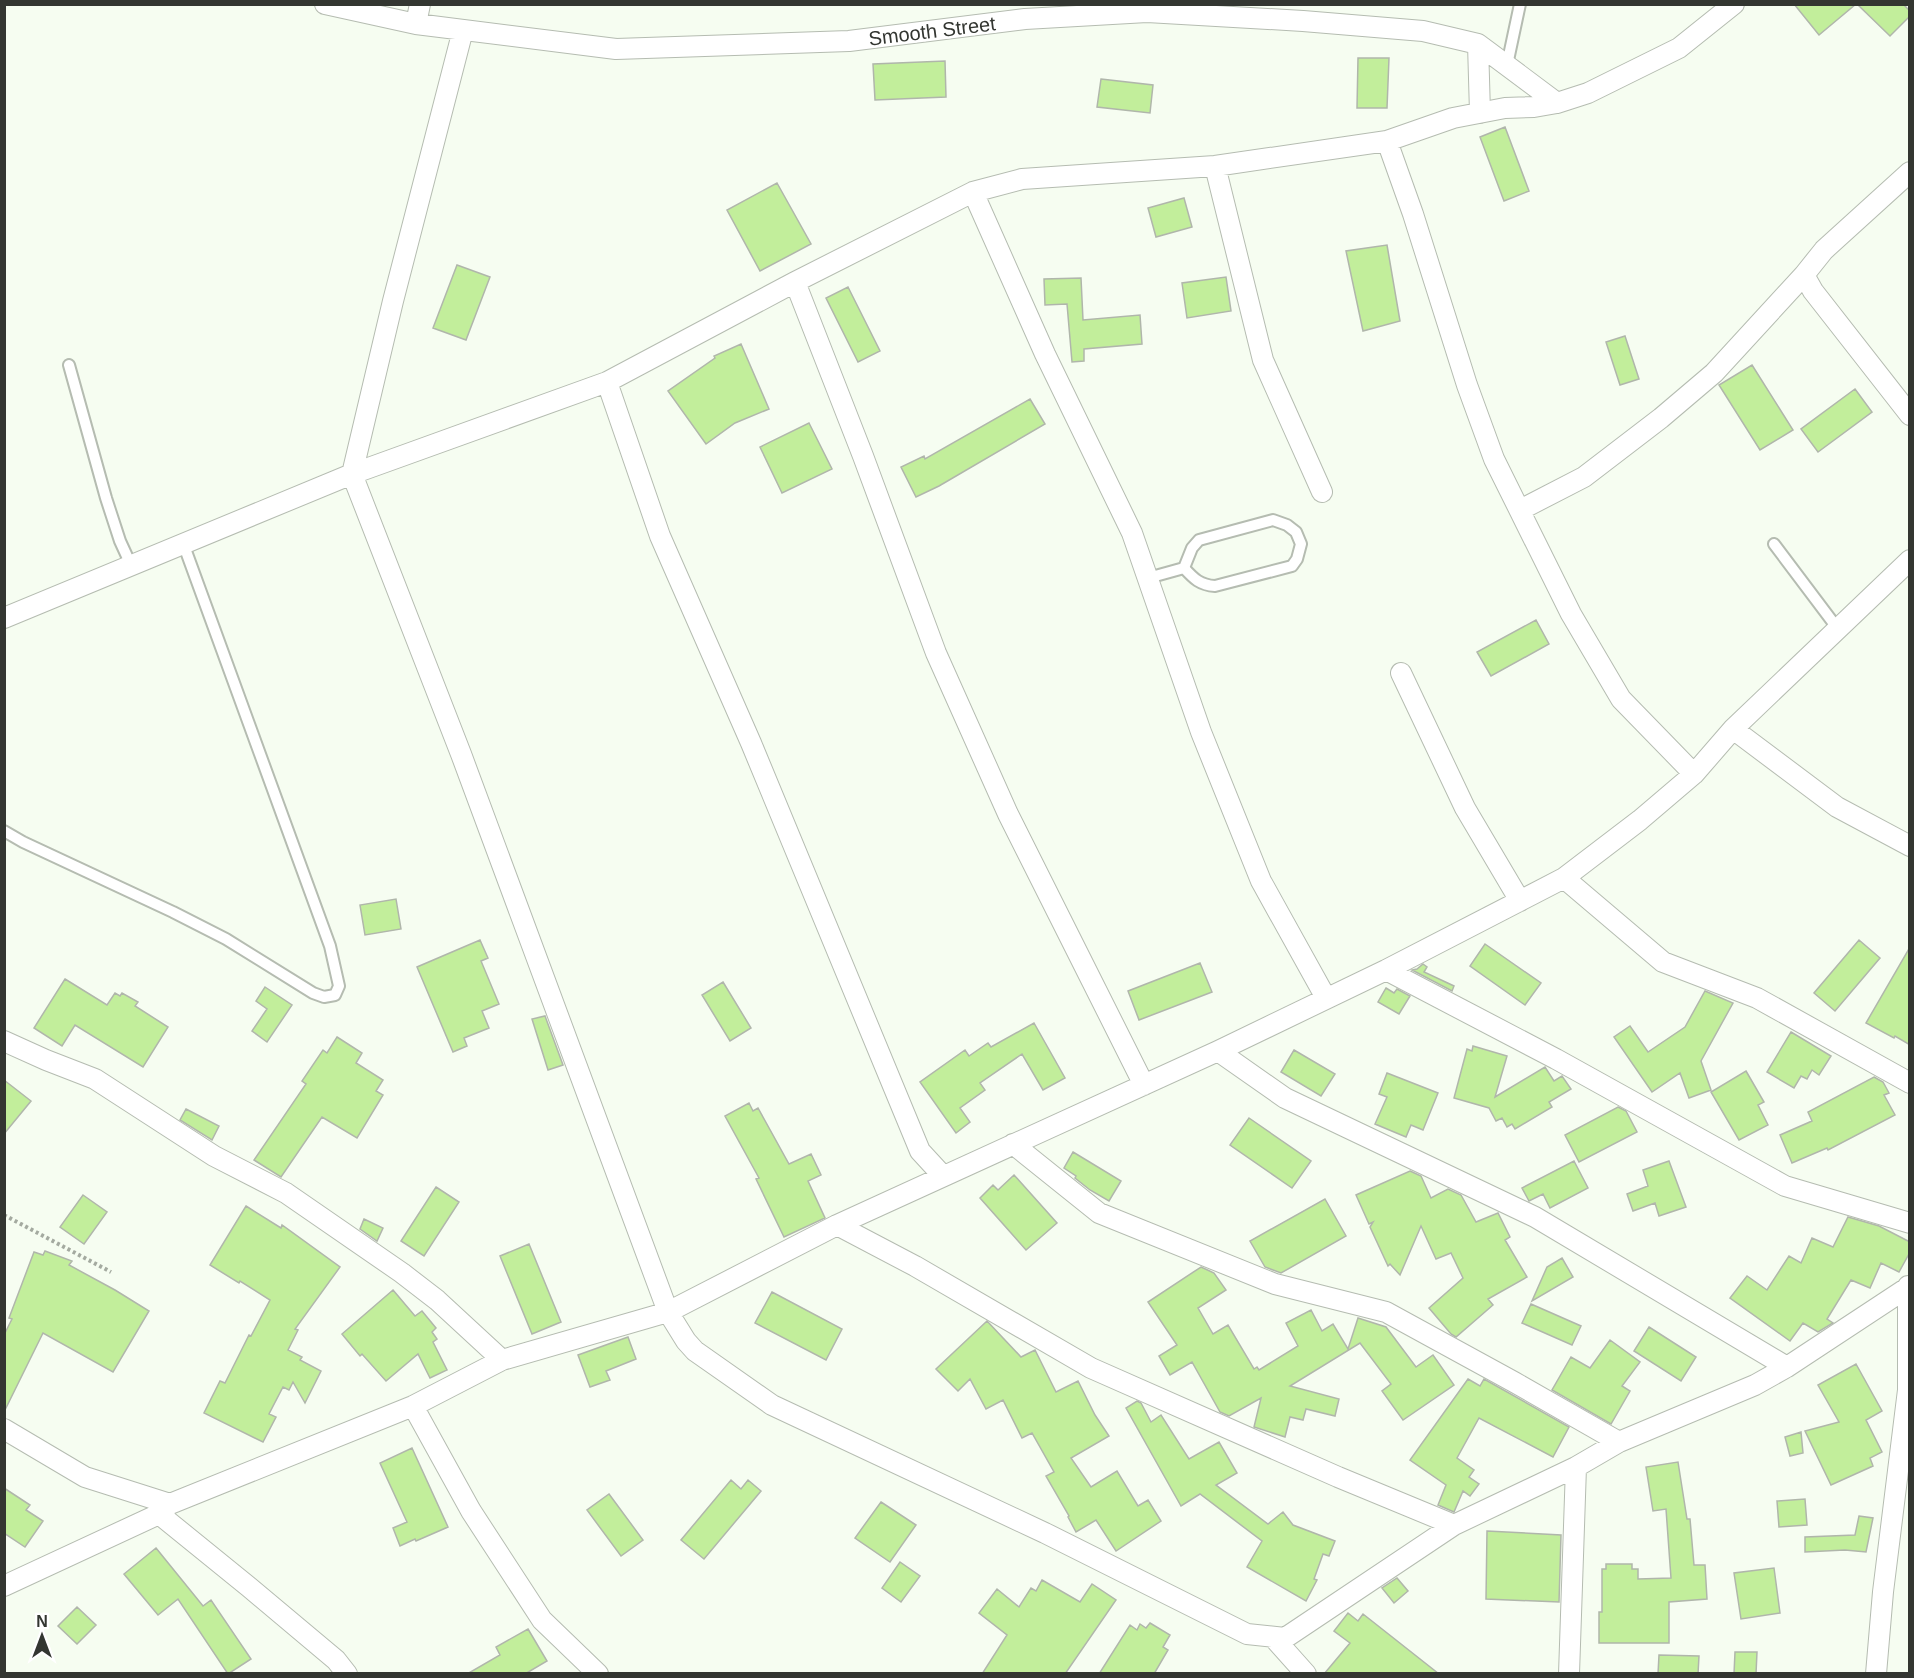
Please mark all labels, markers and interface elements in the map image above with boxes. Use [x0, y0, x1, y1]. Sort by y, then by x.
street label: Smooth Street [867, 12, 997, 50]
north arrow [12, 1606, 72, 1666]
text: N [36, 1613, 48, 1630]

